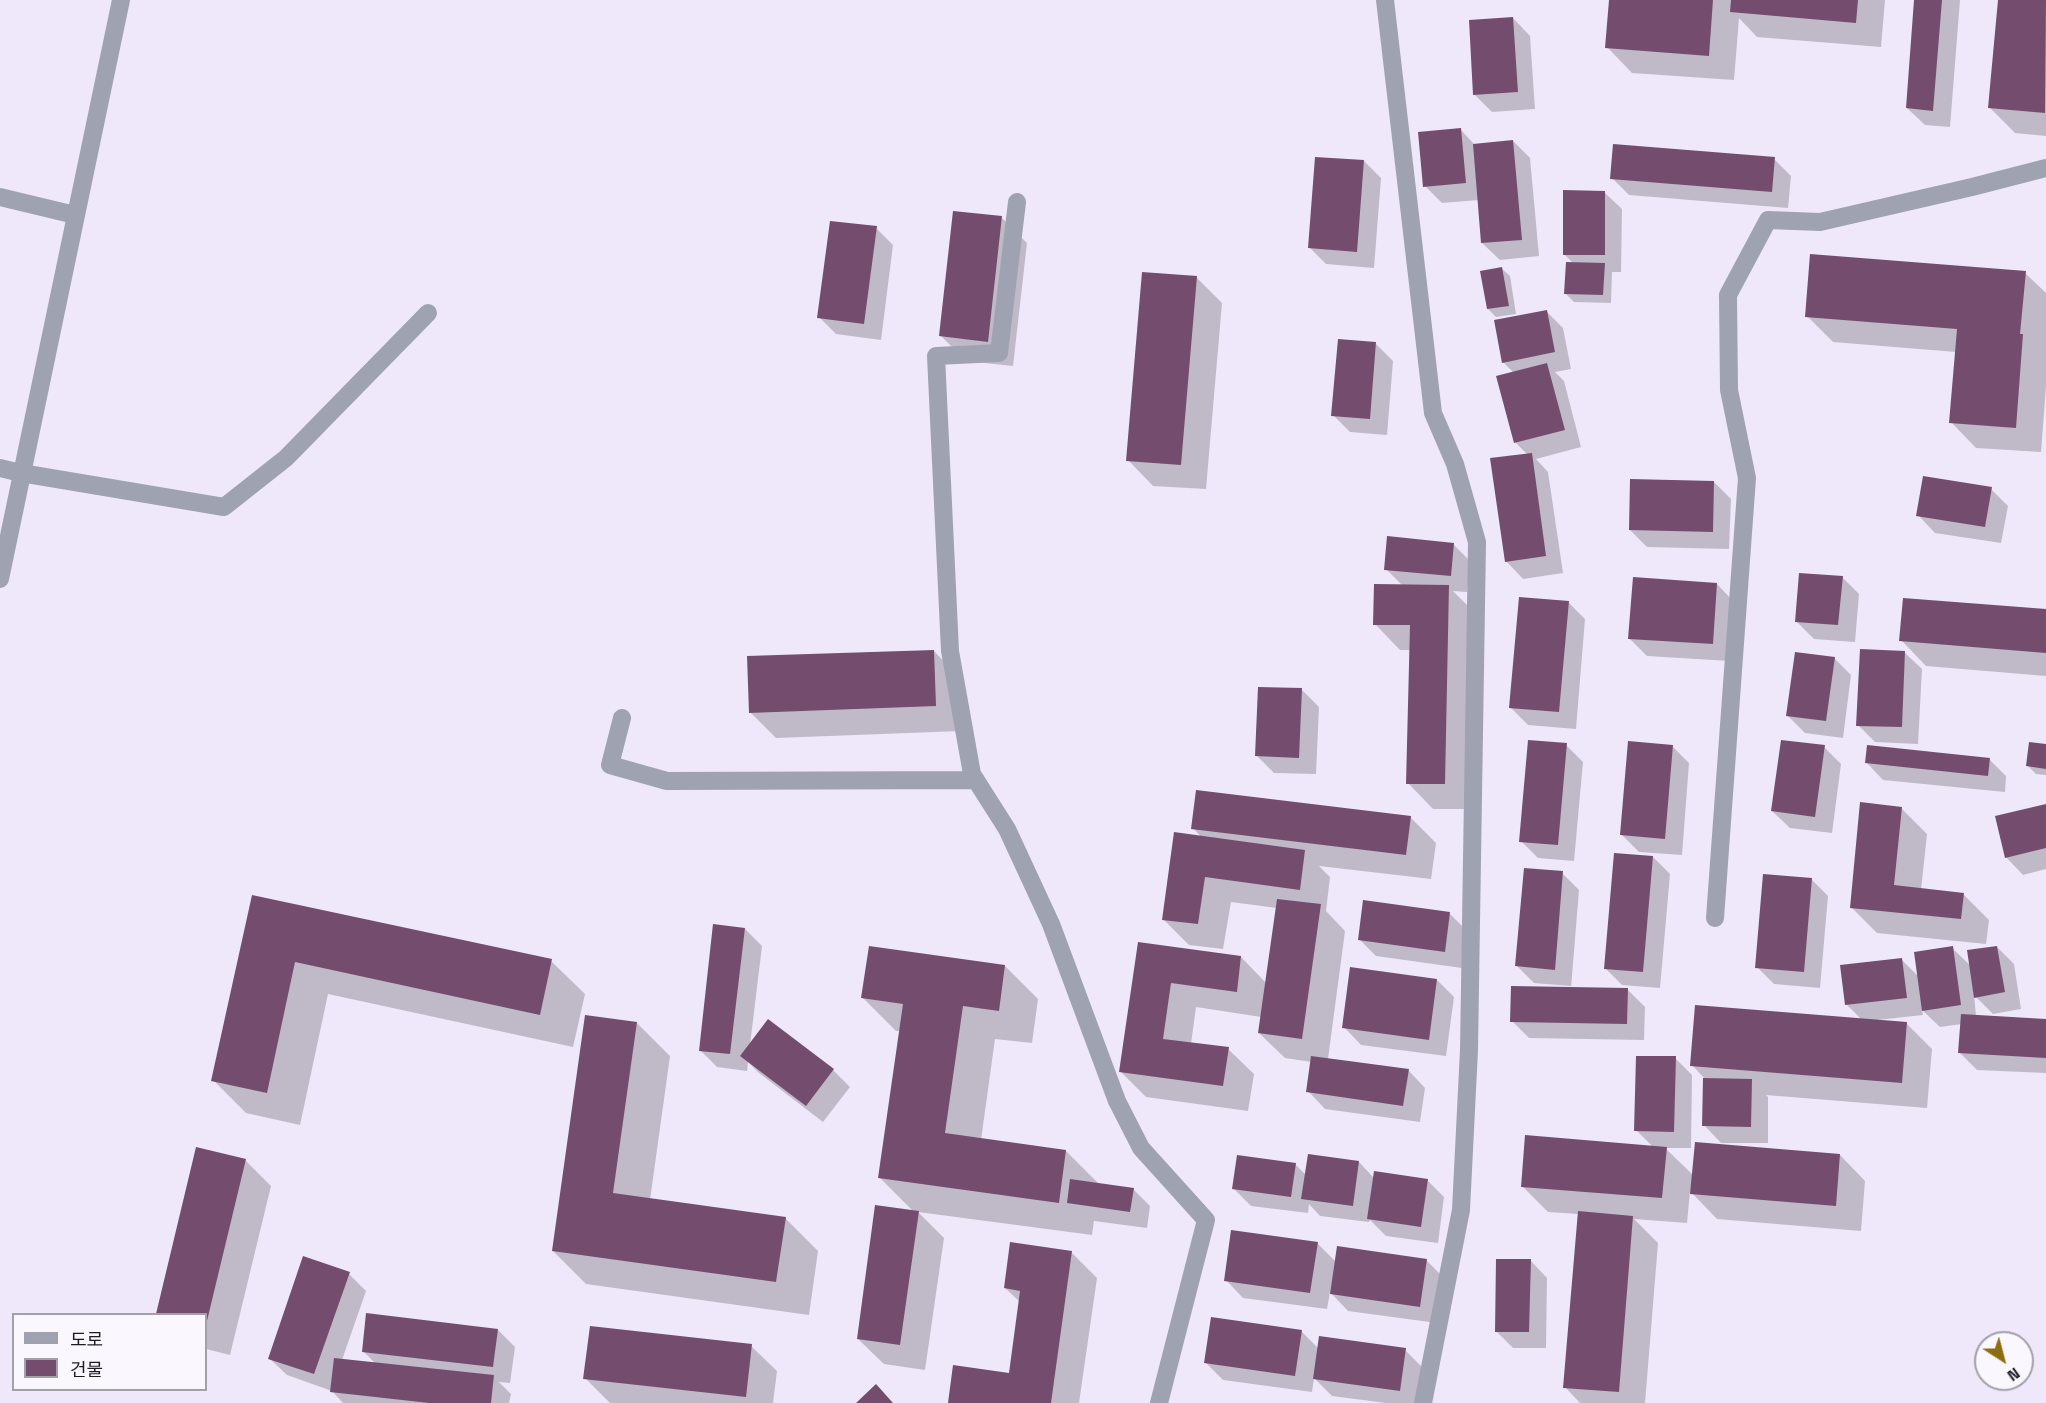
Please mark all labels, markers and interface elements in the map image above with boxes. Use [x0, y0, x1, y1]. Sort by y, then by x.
legend [12, 1313, 207, 1391]
text: 도로 [70, 1328, 103, 1351]
north arrow [1974, 1331, 2034, 1391]
text: 건물 [70, 1358, 103, 1381]
text: N [2003, 1363, 2024, 1386]

